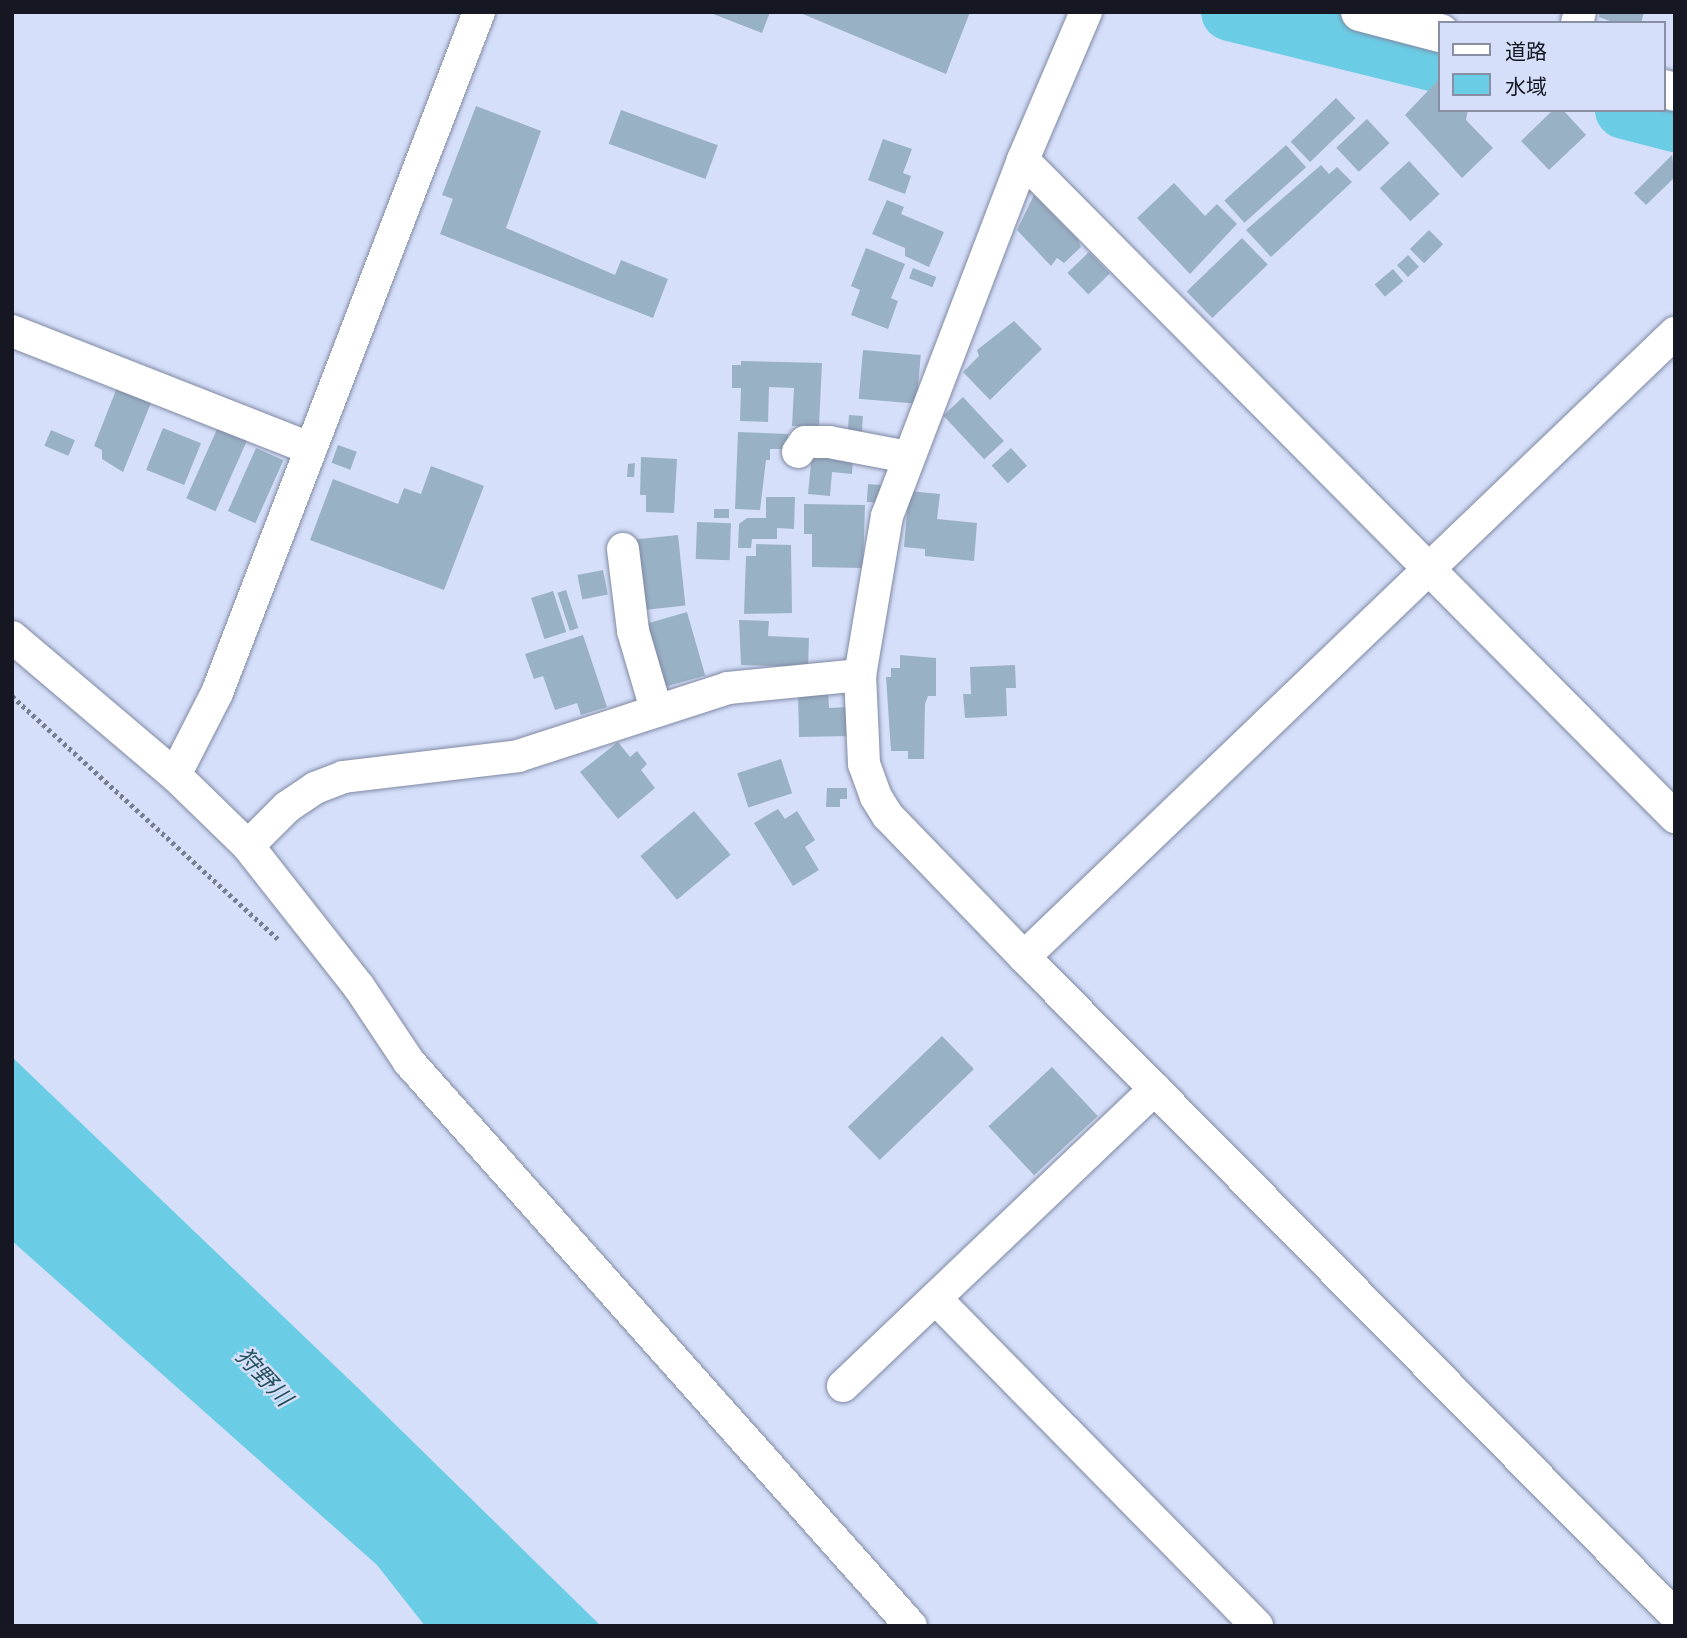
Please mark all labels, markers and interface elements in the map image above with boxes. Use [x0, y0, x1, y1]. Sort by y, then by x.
legend [1438, 21, 1666, 112]
text: 道路 [1505, 37, 1547, 65]
text: 水域 [1505, 72, 1547, 100]
water label: 狩野川 [230, 1342, 298, 1412]

